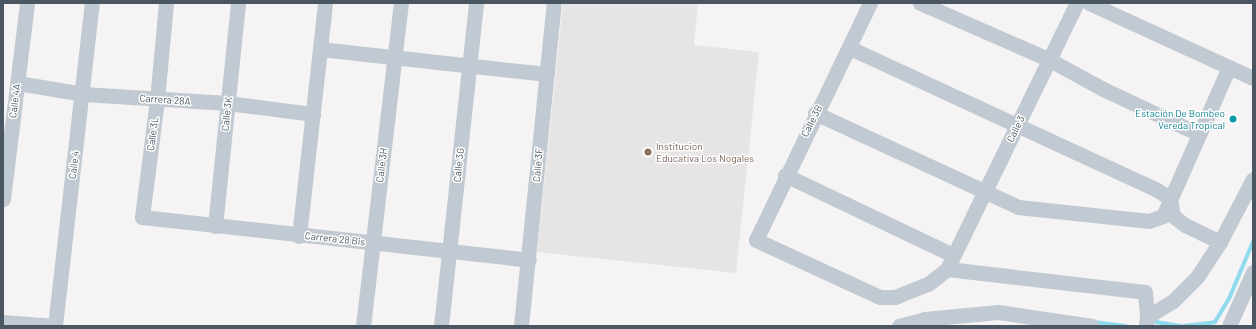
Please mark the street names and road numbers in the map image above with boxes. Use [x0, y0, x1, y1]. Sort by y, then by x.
street label: Calle 4A [7, 83, 23, 119]
street label: Carrera 28A [139, 92, 191, 108]
street label: Calle 3K [219, 96, 235, 132]
street label: Calle 3B [799, 103, 825, 139]
street label: Calle 3 [1004, 114, 1028, 144]
street label: Calle 3L [145, 116, 161, 152]
street label: Calle 3H [374, 147, 390, 183]
street label: Calle 3G [451, 147, 467, 183]
street label: Calle 3F [531, 148, 545, 182]
street label: Calle 4 [66, 150, 82, 180]
street label: Carrera 28 Bis [304, 230, 366, 248]

